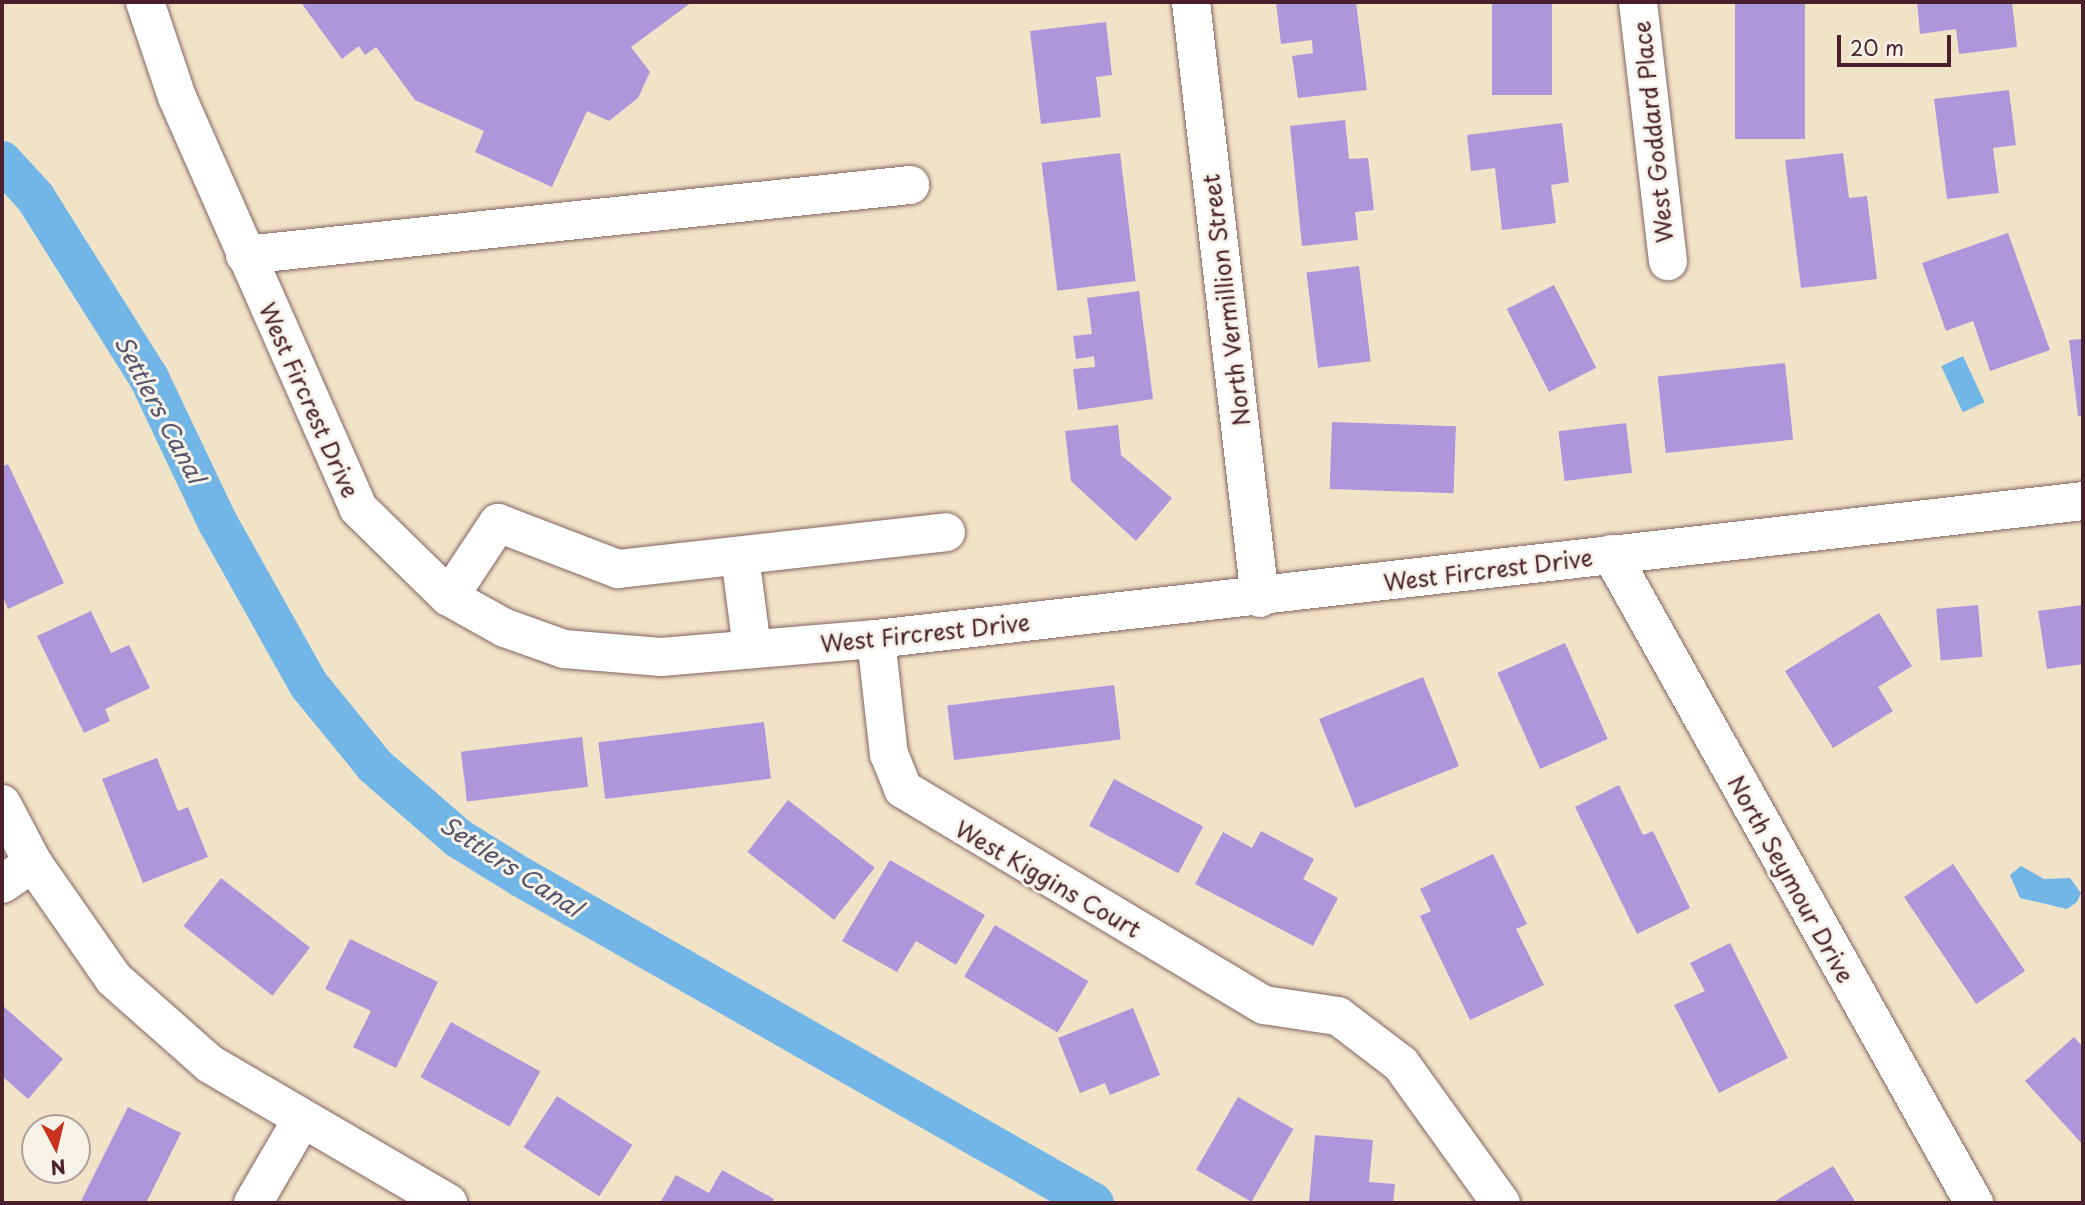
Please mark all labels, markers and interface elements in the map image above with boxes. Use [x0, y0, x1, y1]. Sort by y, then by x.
street label: West Goddard Place [1628, 20, 1678, 244]
scale bar [1840, 21, 1954, 65]
text: 20 m [1850, 31, 1904, 63]
street label: North Vermillion Street [1197, 171, 1255, 429]
street label: West Fircrest Drive [253, 298, 365, 502]
water label: Settlers Canal [109, 331, 211, 487]
street label: West Fircrest Drive [1381, 543, 1595, 597]
street label: West Fircrest Drive [818, 608, 1032, 658]
street label: North Seymour Drive [1722, 769, 1860, 989]
water label: Settlers Canal [435, 810, 587, 922]
street label: West Kiggins Court [950, 814, 1146, 944]
north arrow [21, 1114, 91, 1184]
text: N [49, 1153, 67, 1183]

